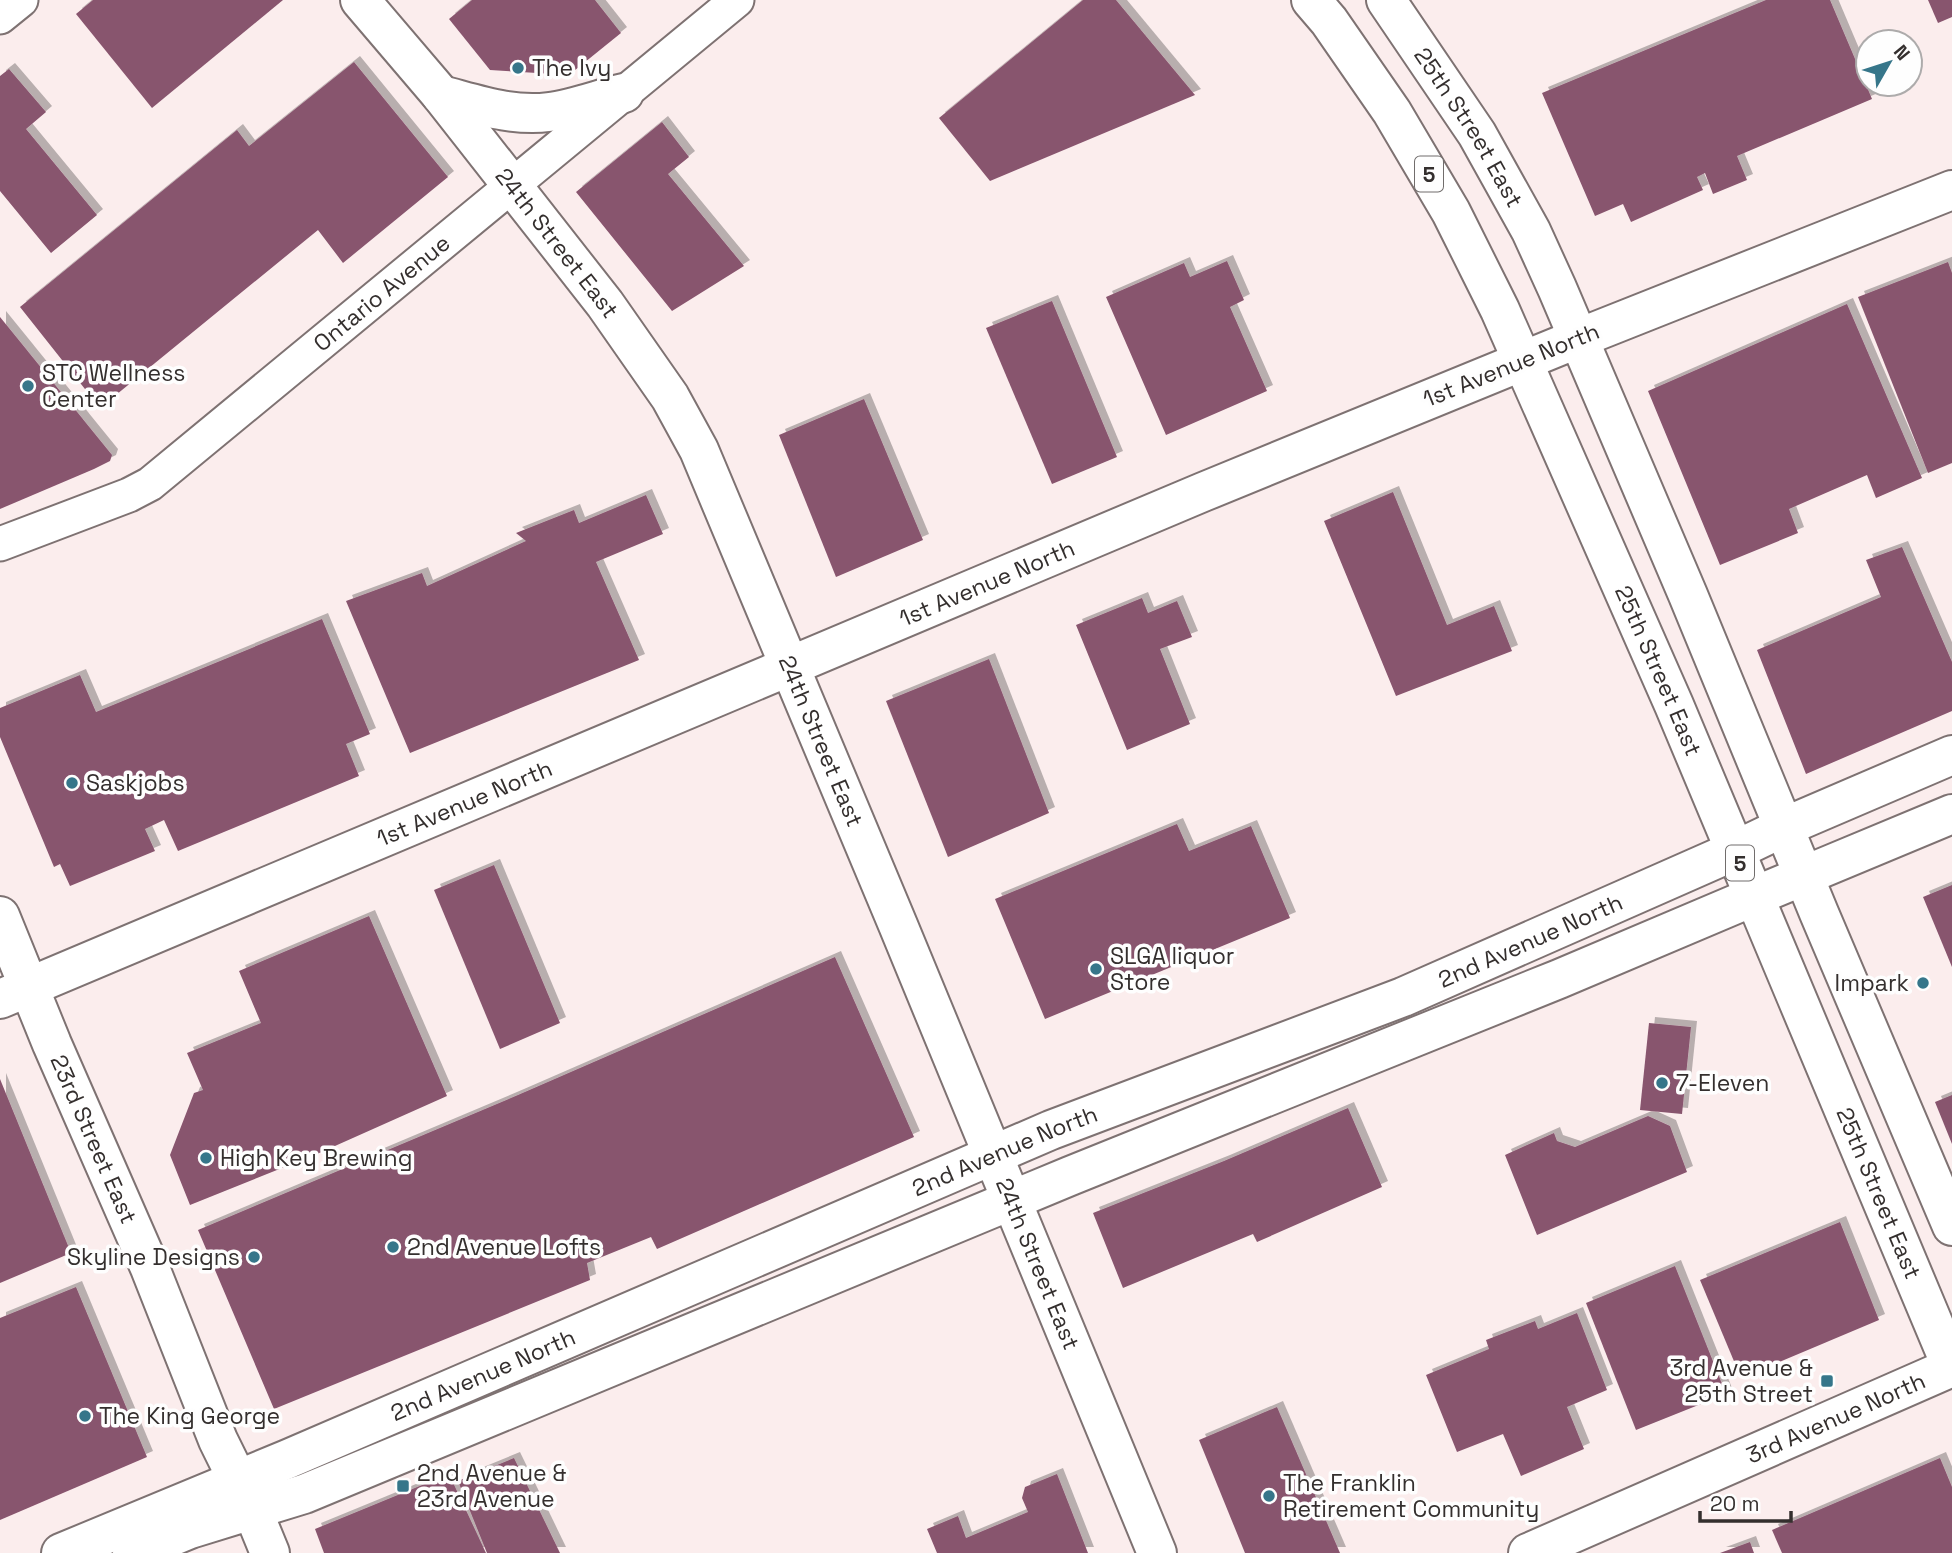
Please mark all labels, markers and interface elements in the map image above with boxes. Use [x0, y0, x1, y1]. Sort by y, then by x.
north arrow [1854, 28, 1924, 98]
text: N [1888, 40, 1916, 65]
street label: 25th Street East [1407, 43, 1527, 213]
place label: The Ivy [532, 53, 611, 83]
marker: The Ivy [510, 60, 526, 76]
road number: 5 [1415, 156, 1443, 192]
street label: 24th Street East [489, 162, 625, 324]
street label: Ontario Avenue [307, 228, 456, 358]
street label: 1st Avenue North [1418, 316, 1604, 414]
place label: STC Wellness Center [42, 358, 185, 414]
marker: STC Wellness Center [20, 378, 36, 394]
street label: 1st Avenue North [895, 533, 1079, 633]
street label: 25th Street East [1608, 581, 1709, 761]
street label: 24th Street East [772, 651, 870, 831]
street label: 1st Avenue North [372, 753, 557, 854]
place label: Saskjobs [86, 768, 185, 798]
marker: Saskjobs [64, 775, 80, 791]
road number: 5 [1726, 846, 1754, 880]
street label: 2nd Avenue North [1433, 887, 1627, 995]
place label: SLGA liquor Store [1110, 941, 1235, 997]
marker: SLGA liquor Store [1088, 961, 1104, 977]
place label: Impark [1835, 968, 1909, 998]
marker: Impark [1915, 975, 1931, 991]
street label: 23rd Street East [44, 1050, 144, 1228]
place label: 7-Eleven [1676, 1068, 1769, 1098]
marker: 7-Eleven [1654, 1075, 1670, 1091]
street label: 2nd Avenue North [907, 1099, 1102, 1203]
street label: 25th Street East [1829, 1103, 1928, 1283]
place label: High Key Brewing [220, 1143, 412, 1173]
marker: High Key Brewing [198, 1150, 214, 1166]
street label: 24th Street East [989, 1174, 1087, 1354]
place label: 2nd Avenue Lofts [407, 1232, 601, 1262]
marker: 2nd Avenue Lofts [385, 1239, 401, 1255]
place label: Skyline Designs [67, 1242, 240, 1272]
marker: Skyline Designs [246, 1249, 262, 1265]
street label: 2nd Avenue North [386, 1322, 580, 1428]
place label: 3rd Avenue & 25th Street [1669, 1353, 1813, 1409]
street label: 3rd Avenue North [1741, 1366, 1930, 1470]
marker: 3rd Avenue & 25th Street [1819, 1373, 1835, 1389]
place label: The King George [99, 1401, 280, 1431]
marker: The King George [77, 1408, 93, 1424]
place label: 2nd Avenue & 23rd Avenue [417, 1458, 567, 1514]
place label: The Franklin Retirement Community [1283, 1468, 1539, 1524]
marker: 2nd Avenue & 23rd Avenue [395, 1478, 411, 1494]
scale bar [1700, 1480, 1791, 1524]
marker: The Franklin Retirement Community [1261, 1488, 1277, 1504]
text: 20 m [1710, 1490, 1760, 1517]

